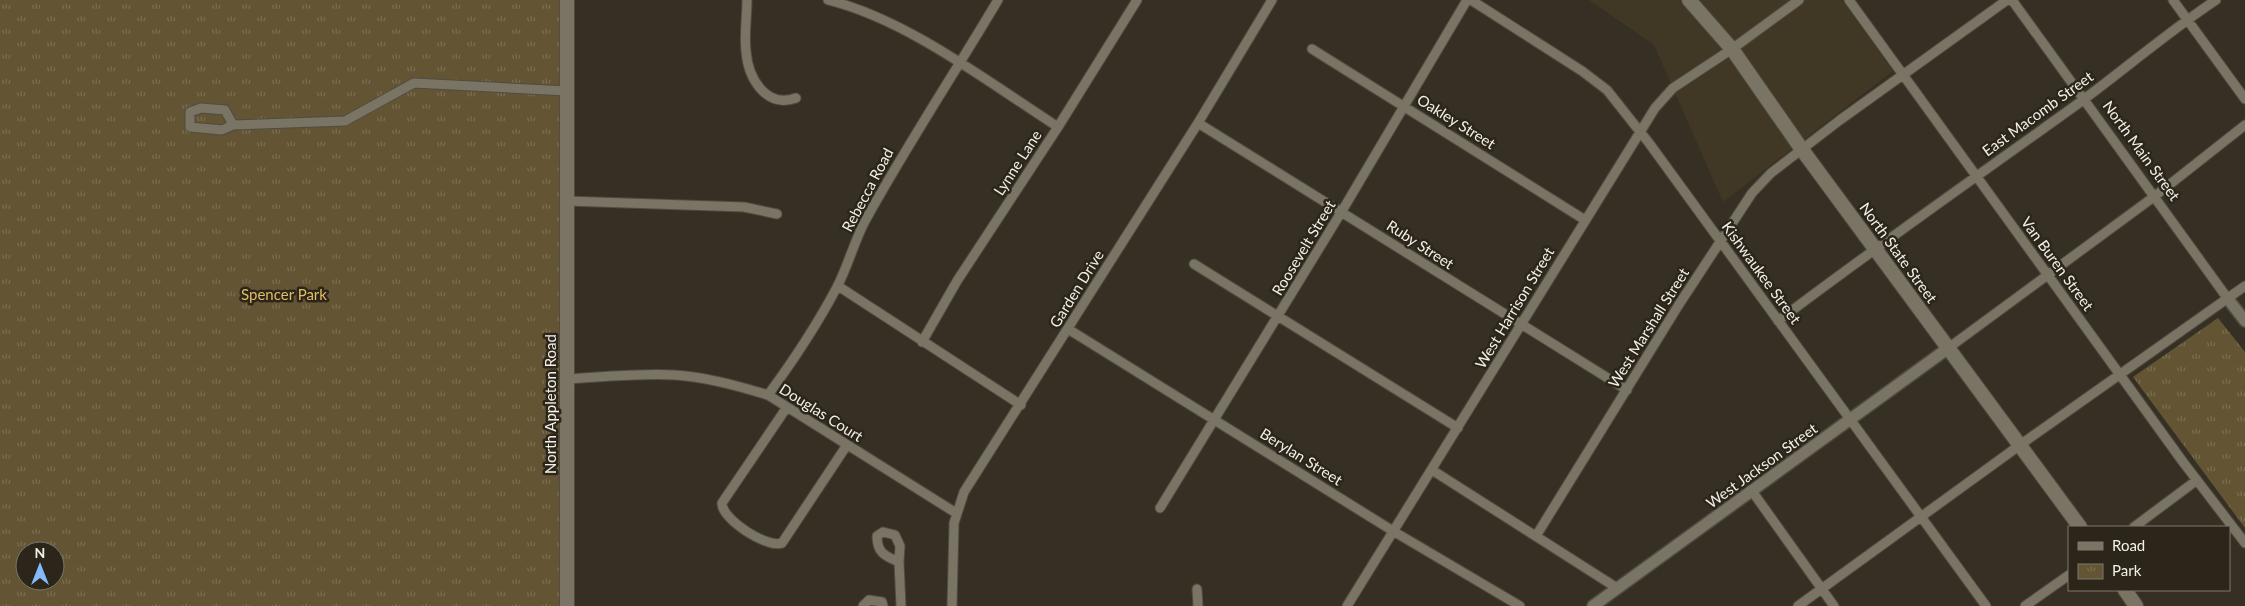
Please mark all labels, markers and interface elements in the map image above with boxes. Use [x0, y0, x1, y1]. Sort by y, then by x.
street label: East Macomb Street [1979, 67, 2097, 159]
street label: Oakley Street [1414, 90, 1499, 153]
street label: North Main Street [2099, 97, 2184, 204]
street label: Lynne Lane [989, 126, 1045, 198]
street label: Rebecca Road [838, 145, 897, 234]
street label: Roosevelt Street [1268, 196, 1339, 298]
street label: North State Street [1856, 199, 1942, 307]
street label: Van Buren Street [2018, 213, 2098, 314]
street label: Ruby Street [1384, 216, 1458, 273]
street label: Kishwaukee Street [1719, 218, 1805, 328]
street label: West Harrison Street [1471, 243, 1558, 371]
street label: Garden Drive [1045, 246, 1107, 330]
street label: West Marshall Street [1604, 264, 1693, 391]
park label: Spencer Park [241, 285, 327, 303]
street label: North Appleton Road [541, 334, 559, 474]
street label: Douglas Court [777, 379, 867, 445]
street label: West Jackson Street [1702, 419, 1821, 512]
street label: Berylan Street [1257, 424, 1346, 489]
legend [2068, 526, 2230, 591]
text: Road [2112, 536, 2145, 554]
north arrow [15, 541, 65, 591]
text: N [35, 544, 45, 561]
text: Park [2112, 561, 2142, 579]

